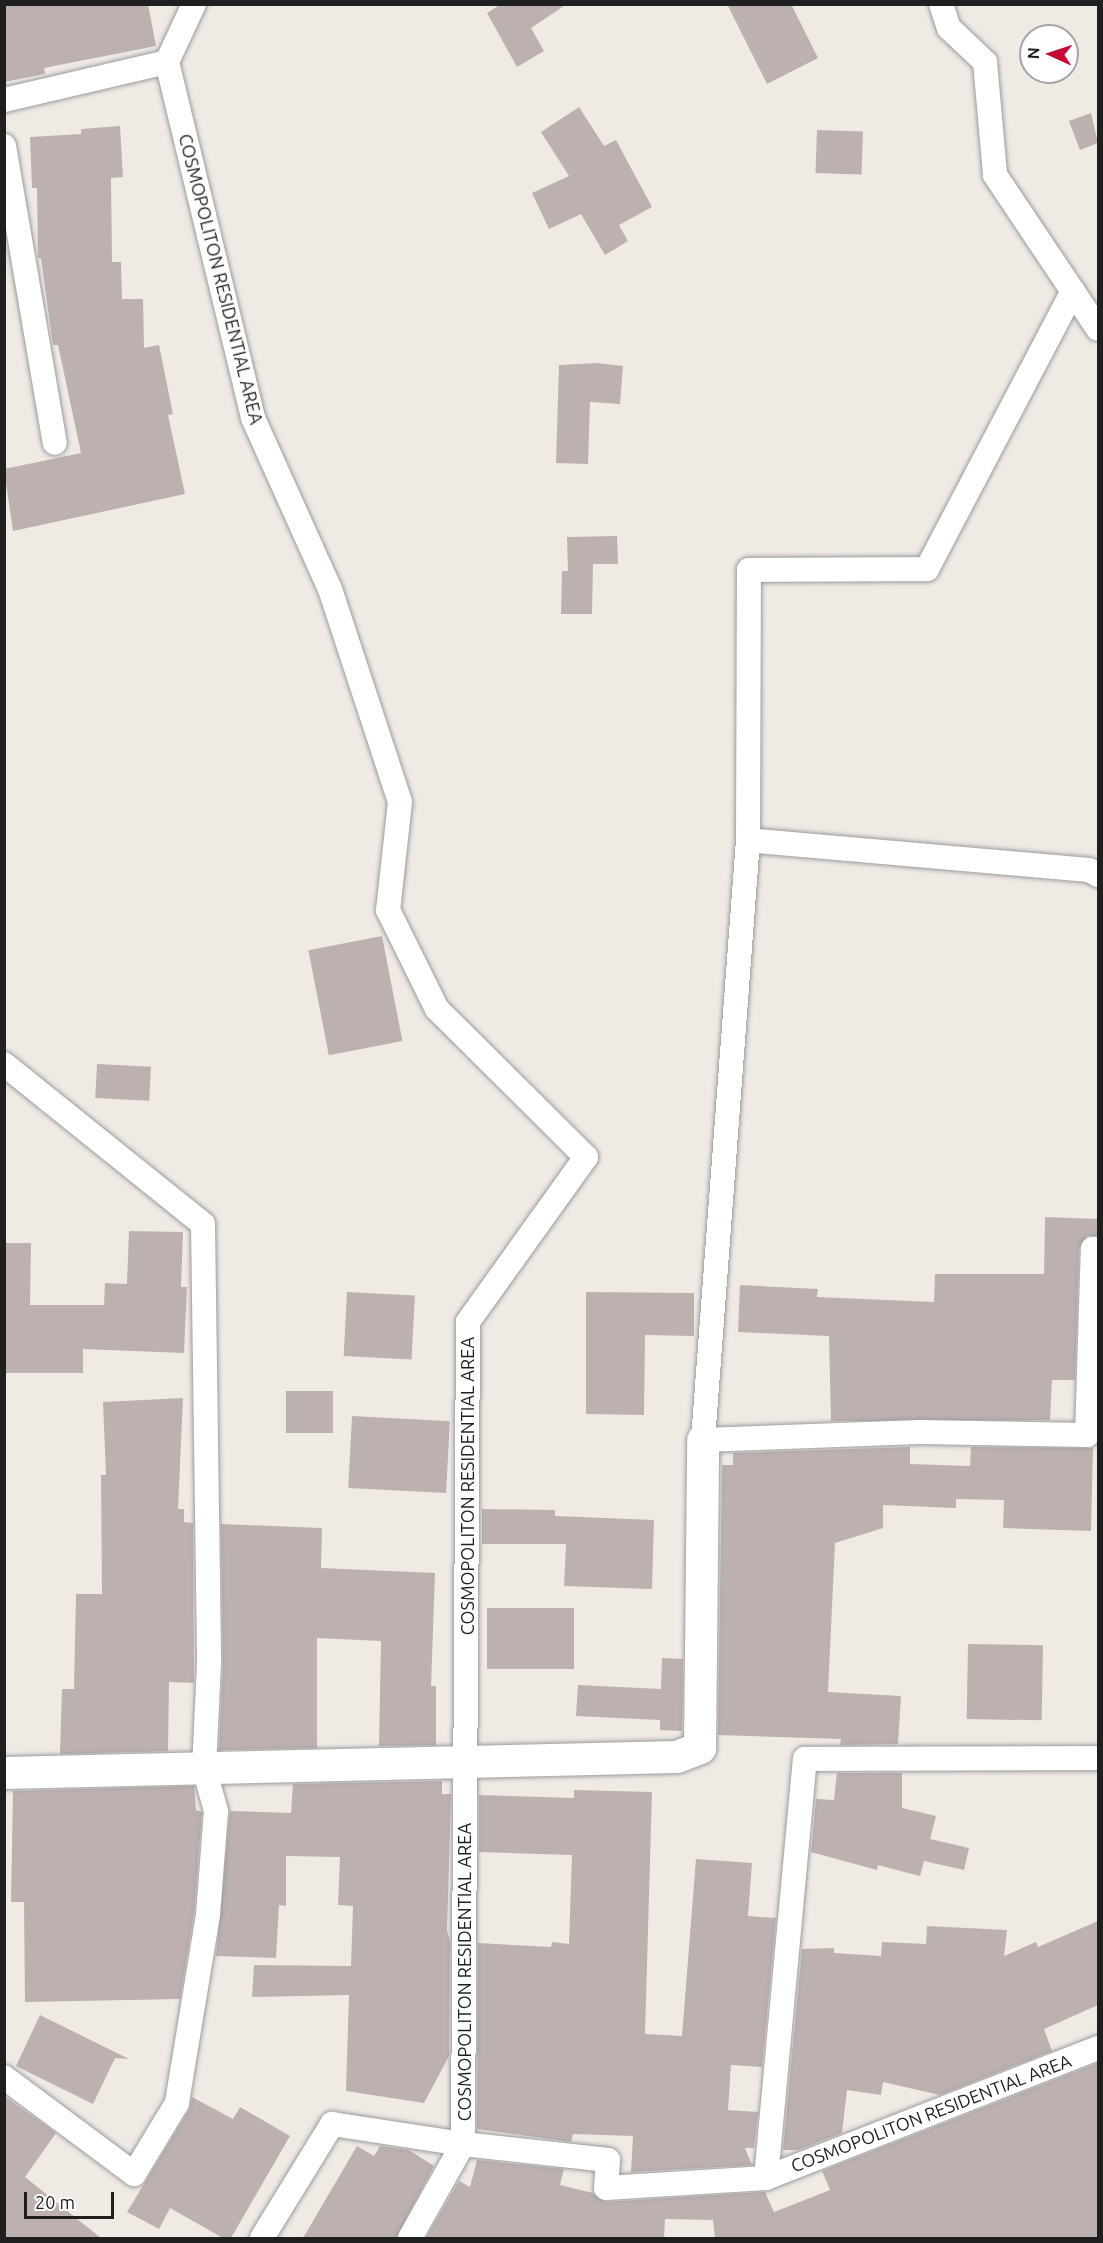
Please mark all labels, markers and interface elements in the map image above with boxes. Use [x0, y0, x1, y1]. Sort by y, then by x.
north arrow [1019, 24, 1079, 84]
text: N [1024, 47, 1042, 60]
street label: COSMOPOLITON RESIDENTIAL AREA [174, 132, 268, 426]
street label: COSMOPOLITON RESIDENTIAL AREA [456, 1337, 478, 1635]
street label: COSMOPOLITON RESIDENTIAL AREA [453, 1823, 475, 2121]
street label: COSMOPOLITON RESIDENTIAL AREA [788, 2049, 1074, 2177]
scale bar [27, 2180, 117, 2218]
text: 20 m [35, 2192, 75, 2212]

